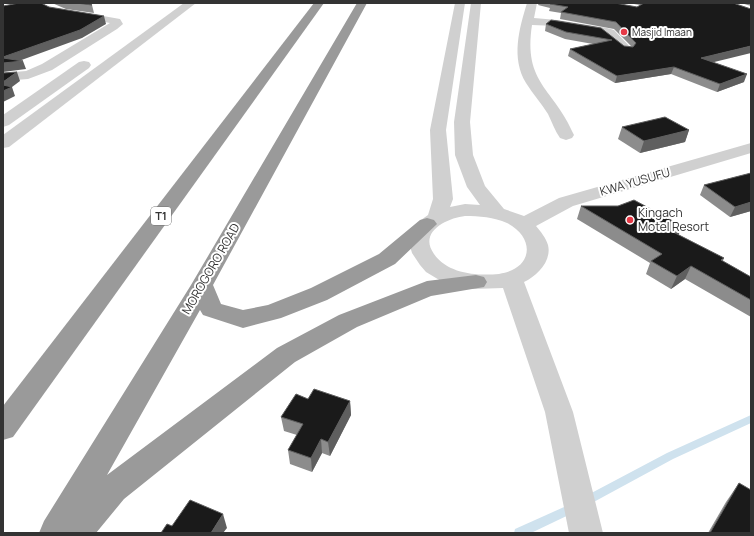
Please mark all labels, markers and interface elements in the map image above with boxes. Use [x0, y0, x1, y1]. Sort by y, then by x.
place label: Masjid Imaan [632, 25, 692, 39]
marker: Masjid Imaan [619, 27, 629, 37]
street label: KWA YUSUFU [598, 163, 672, 200]
place label: Kingach Motel Resort [638, 204, 709, 235]
road number: T1 [151, 207, 171, 225]
marker: Kingach Motel Resort [625, 215, 635, 225]
street label: MOROGORO ROAD [178, 220, 244, 317]

